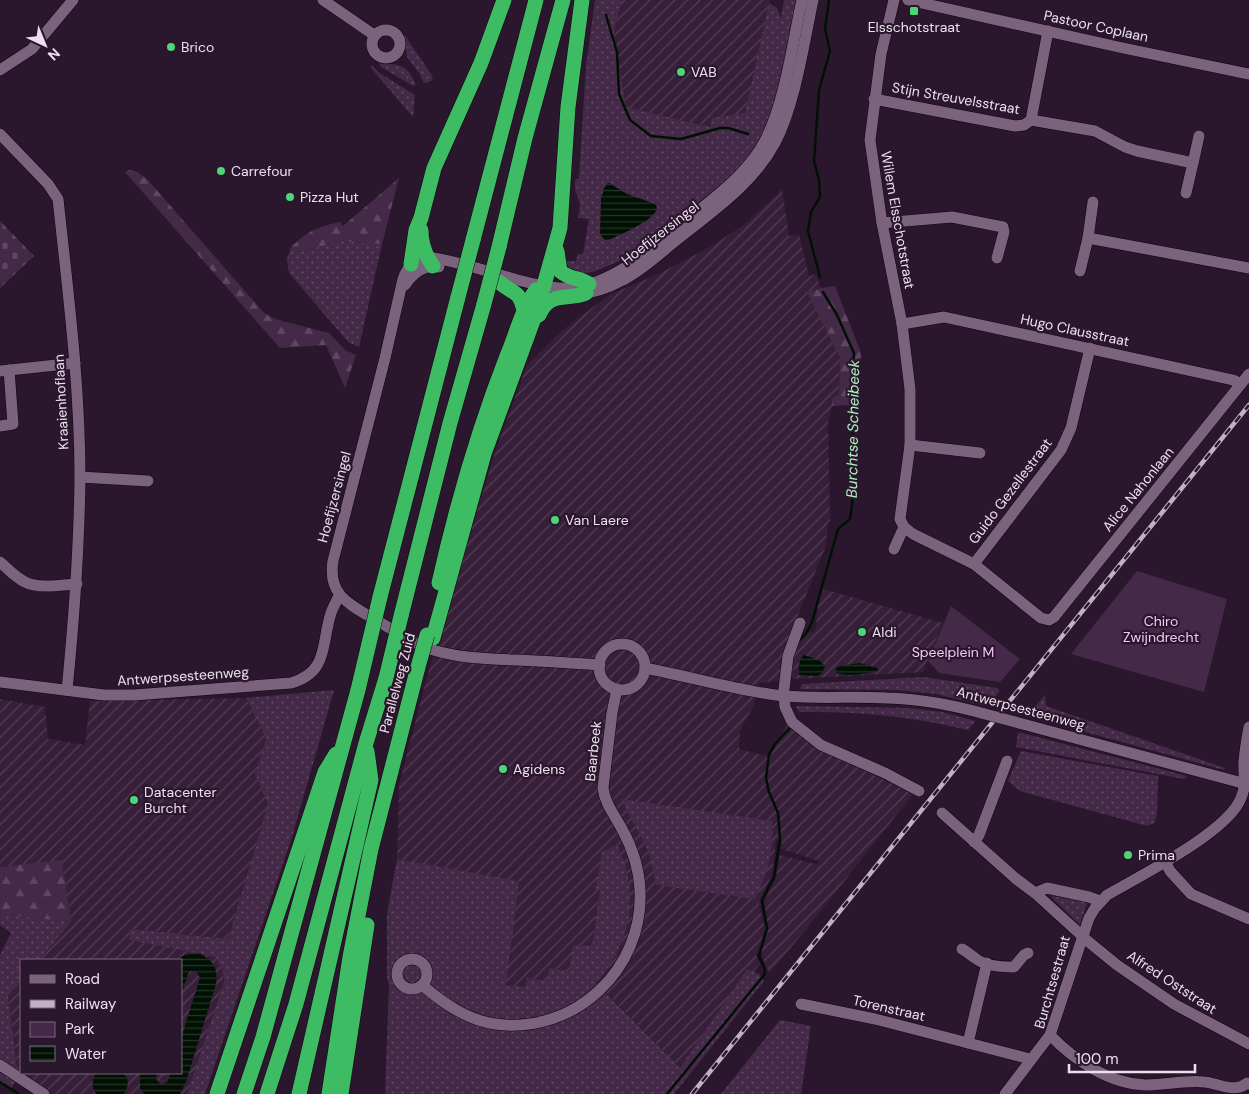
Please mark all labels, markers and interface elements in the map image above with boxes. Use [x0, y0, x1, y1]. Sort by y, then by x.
marker: Elsschotstraat [908, 5, 920, 17]
street label: Pastoor Coplaan [1042, 6, 1150, 46]
place label: Elsschotstraat [868, 18, 960, 36]
north arrow [20, 20, 70, 70]
place label: Brico [181, 38, 214, 56]
marker: Brico [165, 41, 177, 53]
text: N [44, 44, 64, 64]
place label: VAB [691, 63, 717, 81]
marker: VAB [675, 66, 687, 78]
street label: Stijn Streuvelsstraat [891, 78, 1021, 118]
street label: Willem Elsschotstraat [877, 150, 919, 290]
place label: Carrefour [231, 162, 293, 180]
marker: Carrefour [215, 165, 227, 177]
place label: Pizza Hut [300, 188, 359, 206]
marker: Pizza Hut [284, 191, 296, 203]
street label: Hoefijzersingel [618, 197, 702, 269]
street label: Hugo Clausstraat [1019, 310, 1131, 350]
street label: Kraaienhoflaan [50, 354, 72, 450]
water label: Burchtse Scheibeek [842, 359, 864, 498]
street label: Guido Gezellestraat [964, 435, 1056, 547]
street label: Alice Nahonlaan [1098, 443, 1178, 535]
street label: Hoefijzersingel [313, 449, 355, 545]
place label: Van Laere [565, 511, 629, 529]
marker: Van Laere [549, 514, 561, 526]
park label: Chiro Zwijndrecht [1123, 612, 1199, 646]
place label: Aldi [872, 623, 897, 641]
marker: Aldi [856, 626, 868, 638]
street label: Parallelweg Zuid [375, 631, 419, 735]
park label: Speelplein M [912, 643, 994, 661]
street label: Antwerpsesteenweg [116, 662, 250, 690]
street label: Antwerpsesteenweg [955, 682, 1087, 734]
street label: Baarbeek [581, 720, 605, 782]
place label: Agidens [513, 760, 565, 778]
marker: Agidens [497, 763, 509, 775]
place label: Datacenter Burcht [144, 783, 217, 817]
marker: Datacenter Burcht [128, 794, 140, 806]
place label: Prima [1138, 846, 1175, 864]
marker: Prima [1122, 849, 1134, 861]
street label: Burchtsestraat [1030, 933, 1074, 1031]
street label: Alfred Oststraat [1124, 946, 1220, 1018]
legend [20, 959, 182, 1074]
text: Road [65, 969, 100, 989]
street label: Torenstraat [851, 991, 927, 1025]
text: Railway [65, 994, 117, 1014]
text: Park [65, 1019, 95, 1039]
scale bar [1069, 1042, 1195, 1074]
text: Water [65, 1044, 107, 1064]
text: 100 m [1076, 1049, 1119, 1069]

